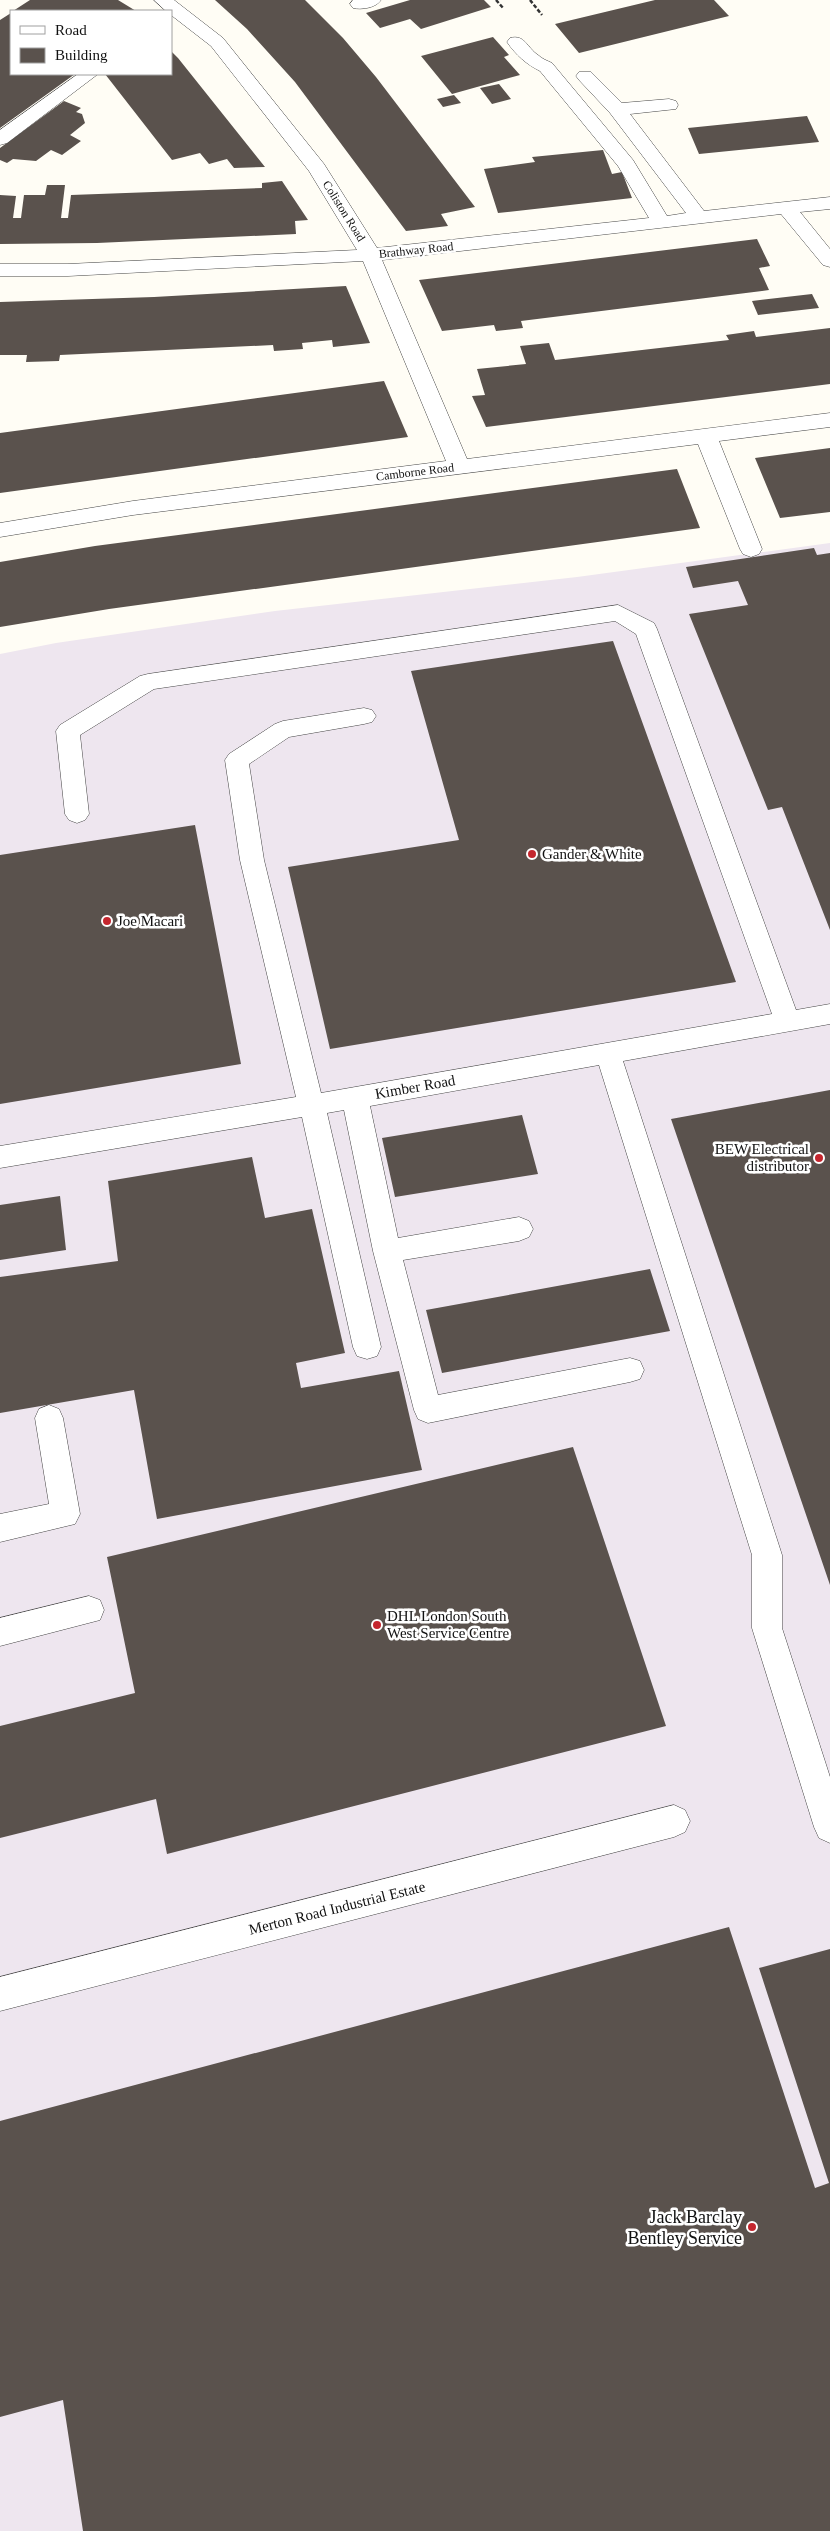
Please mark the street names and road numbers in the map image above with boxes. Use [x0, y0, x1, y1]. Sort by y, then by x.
street label: Coliston Road [320, 178, 368, 244]
street label: Brathway Road [378, 239, 454, 261]
street label: Camborne Road [375, 460, 455, 484]
street label: Kimber Road [374, 1072, 457, 1102]
street label: Merton Road Industrial Estate [247, 1878, 427, 1938]

